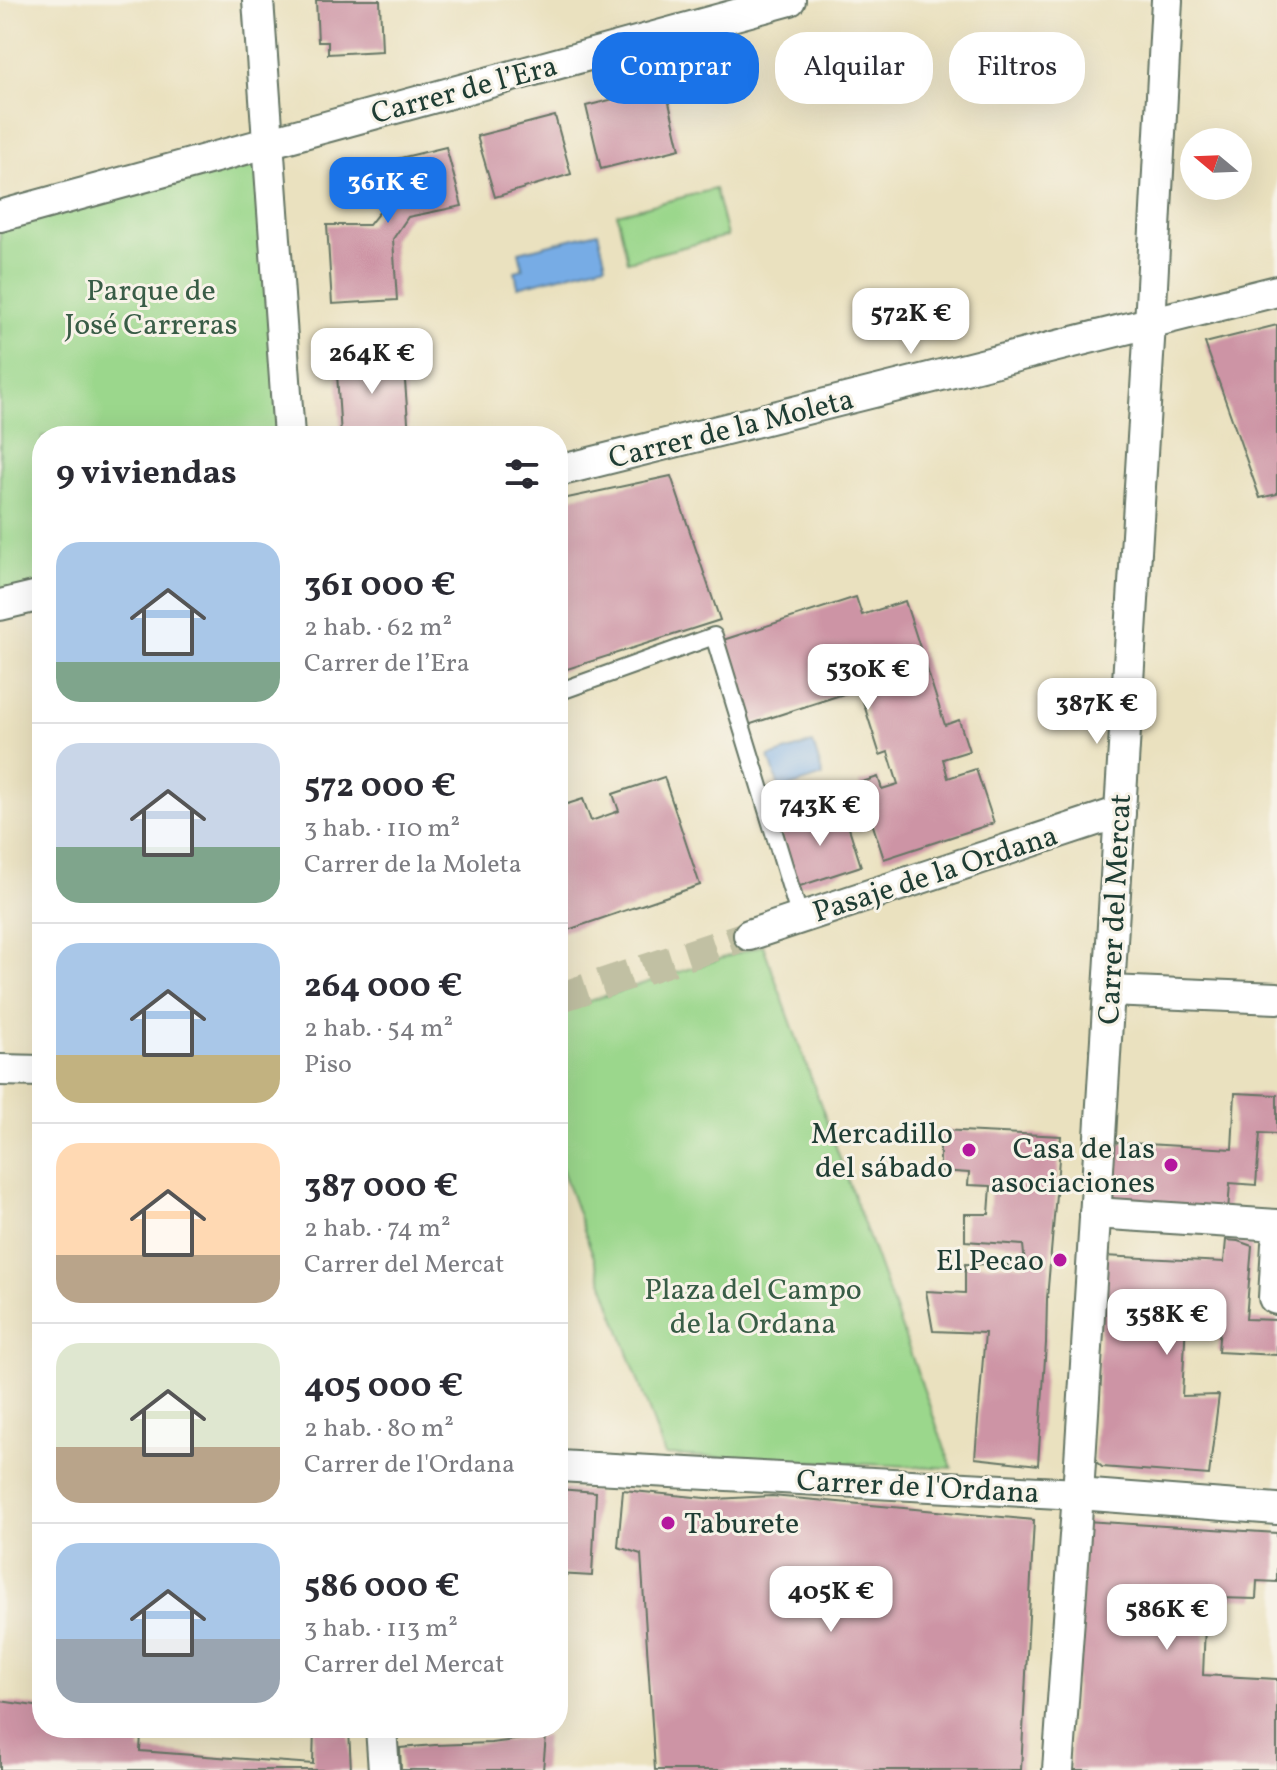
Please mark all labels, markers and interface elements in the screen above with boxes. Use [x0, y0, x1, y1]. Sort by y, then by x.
chip: Comprar [592, 32, 759, 104]
chip: Alquilar [775, 32, 933, 104]
chip: Filtros [949, 32, 1085, 104]
street label: Carrer de l’Era [367, 46, 562, 136]
north arrow [1180, 128, 1252, 200]
map controls [1180, 128, 1252, 200]
pin: 361K € [323, 157, 453, 225]
text: 361K € [347, 165, 429, 201]
park label: Parque de José Carreras [64, 271, 238, 347]
pin: 572K € [846, 288, 976, 356]
text: 572K € [870, 296, 952, 332]
pin: 264K € [307, 328, 437, 396]
text: 264K € [329, 336, 415, 372]
street label: Carrer de la Moleta [605, 379, 858, 481]
text: 9 viviendas [56, 451, 237, 498]
icon: filters [500, 452, 544, 496]
text: 361 000 € [304, 563, 456, 610]
icon: home [120, 574, 216, 670]
text: 2 hab. · 62 m² [304, 610, 452, 646]
pin: 530K € [803, 644, 933, 712]
text: Carrer de l’Era [304, 646, 470, 682]
text: 530K € [826, 652, 910, 688]
pin: 387K € [1032, 678, 1162, 746]
text: 387K € [1055, 686, 1139, 722]
text: 572 000 € [304, 764, 456, 811]
icon: home [120, 775, 216, 871]
pin: 743K € [755, 780, 885, 848]
text: 743K € [779, 788, 861, 824]
street label: Carrer del Mercat [1089, 793, 1143, 1026]
text: 3 hab. · 110 m² [304, 811, 460, 847]
street label: Pasaje de la Ordana [808, 816, 1063, 934]
text: Carrer de la Moleta [304, 847, 522, 883]
text: 264 000 € [304, 964, 463, 1011]
icon: home [120, 975, 216, 1071]
text: 2 hab. · 54 m² [304, 1011, 453, 1047]
text: Piso [304, 1047, 352, 1083]
place label: Mercadillo del sábado [811, 1114, 953, 1190]
place label: Casa de las asociaciones [991, 1129, 1155, 1205]
marker: Mercadillo del sábado [960, 1141, 978, 1159]
marker: Casa de las asociaciones [1162, 1156, 1180, 1174]
text: 387 000 € [304, 1164, 458, 1211]
icon: home [120, 1175, 216, 1271]
text: 2 hab. · 74 m² [304, 1211, 451, 1247]
place label: El Pecao [936, 1241, 1044, 1283]
text: Carrer del Mercat [304, 1247, 504, 1283]
marker: El Pecao [1051, 1251, 1069, 1269]
park label: Plaza del Campo de la Ordana [644, 1270, 862, 1346]
pin: 358K € [1102, 1289, 1232, 1357]
text: 358K € [1125, 1297, 1209, 1333]
text: 405 000 € [304, 1364, 463, 1411]
icon: home [120, 1375, 216, 1471]
text: 2 hab. · 80 m² [304, 1411, 454, 1447]
text: Carrer de l'Ordana [304, 1447, 515, 1483]
street label: Carrer de l'Ordana [795, 1461, 1041, 1515]
place label: Taburete [684, 1504, 799, 1546]
marker: Taburete [659, 1514, 677, 1532]
text: 586 000 € [304, 1564, 460, 1611]
pin: 405K € [766, 1566, 896, 1634]
text: 405K € [788, 1574, 874, 1610]
icon: home [120, 1575, 216, 1671]
pin: 586K € [1102, 1584, 1232, 1652]
text: 586K € [1125, 1592, 1209, 1628]
text: 3 hab. · 113 m² [304, 1611, 458, 1647]
text: Carrer del Mercat [304, 1647, 504, 1683]

